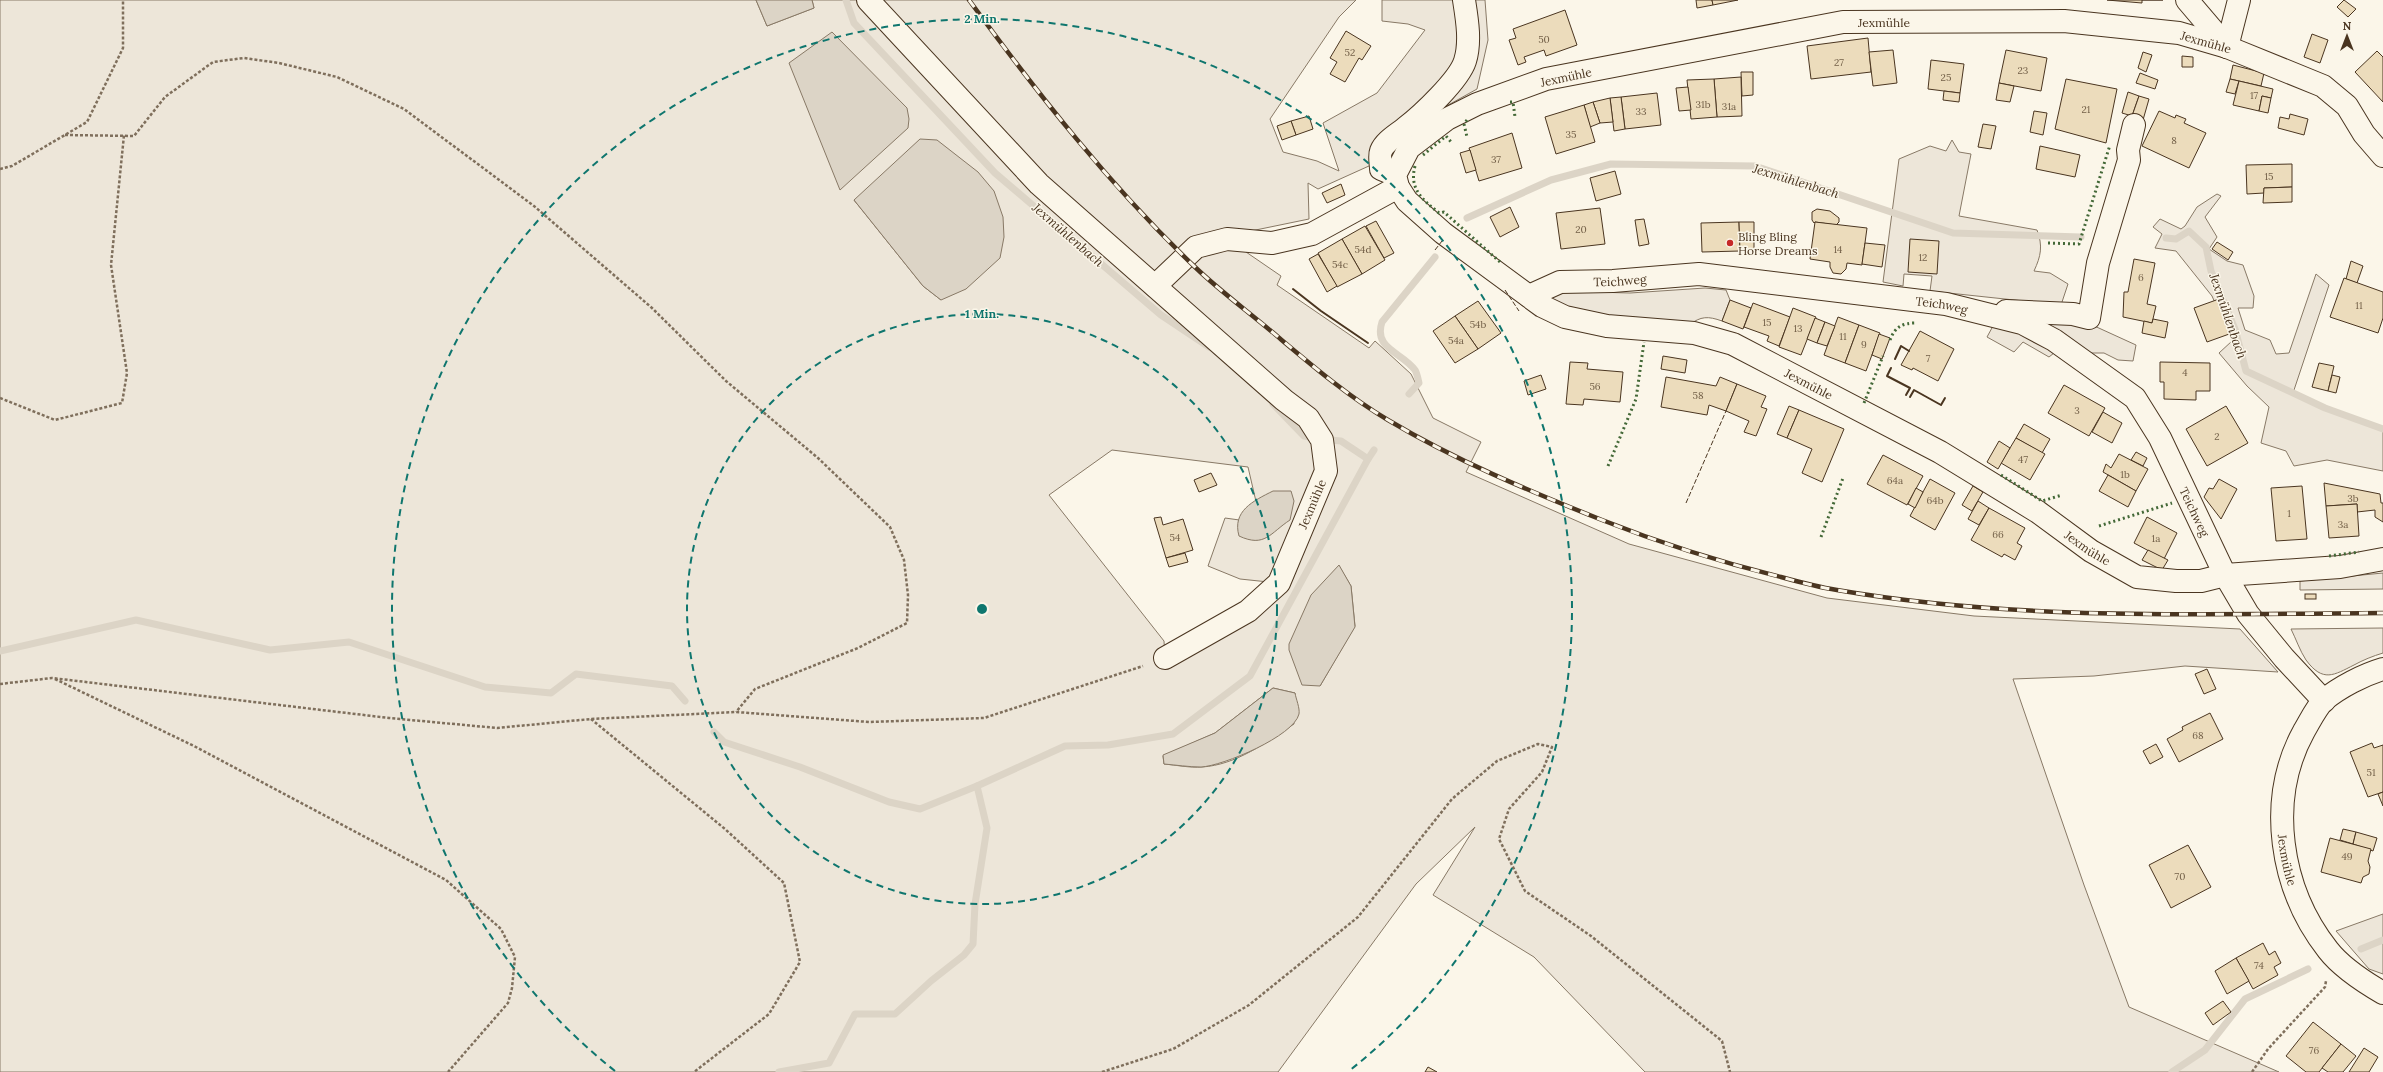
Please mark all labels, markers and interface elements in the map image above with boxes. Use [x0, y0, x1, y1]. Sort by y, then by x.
text: 2 Min. [964, 11, 1000, 26]
street label: Jexmühle [1857, 15, 1910, 30]
north arrow [2327, 16, 2367, 56]
text: N [2343, 19, 2352, 33]
street label: Jexmühle [2178, 27, 2234, 57]
house number: 50 [1538, 33, 1550, 46]
house number: 52 [1345, 46, 1355, 59]
house number: 27 [1834, 56, 1844, 69]
street label: Jexmühle [1538, 64, 1593, 90]
house number: 23 [2018, 64, 2029, 77]
house number: 25 [1941, 71, 1951, 84]
house number: 17 [2250, 89, 2259, 102]
house number: 31b [1695, 98, 1711, 111]
house number: 31a [1722, 100, 1736, 113]
house number: 21 [2081, 103, 2091, 116]
house number: 33 [1635, 105, 1647, 118]
house number: 35 [1565, 128, 1577, 141]
house number: 8 [2171, 134, 2177, 147]
house number: 37 [1491, 153, 1501, 166]
water label: Jexmühlenbach [1750, 160, 1842, 202]
house number: 15 [2264, 170, 2274, 183]
water label: Jexmühlenbach [1028, 199, 1108, 271]
house number: 20 [1575, 223, 1587, 236]
place label: Bling Bling Horse Dreams [1738, 229, 1818, 258]
marker: Bling Bling Horse Dreams [1725, 238, 1735, 248]
house number: 54d [1355, 243, 1371, 256]
house number: 14 [1833, 243, 1843, 256]
house number: 12 [1918, 251, 1928, 264]
house number: 54c [1332, 258, 1348, 271]
water label: Jexmühlenbach [2205, 270, 2251, 362]
street label: Teichweg [1593, 271, 1647, 289]
house number: 6 [2138, 271, 2144, 284]
street label: Teichweg [1915, 293, 1970, 317]
house number: 11 [2355, 299, 2363, 312]
text: 1 Min. [965, 306, 999, 321]
house number: 15 [1762, 316, 1772, 329]
house number: 54b [1470, 318, 1487, 331]
house number: 13 [1793, 322, 1803, 335]
house number: 11 [1839, 330, 1847, 343]
house number: 54a [1448, 334, 1464, 347]
house number: 9 [1861, 338, 1867, 351]
house number: 7 [1926, 352, 1931, 365]
street label: Jexmühle [1782, 364, 1836, 403]
house number: 4 [2182, 366, 2188, 379]
house number: 56 [1589, 380, 1601, 393]
house number: 58 [1692, 389, 1704, 402]
house number: 3 [2074, 404, 2080, 417]
house number: 2 [2214, 430, 2220, 443]
house number: 47 [2018, 453, 2028, 466]
house number: 1b [2120, 468, 2130, 481]
house number: 64a [1887, 474, 1903, 487]
street label: Jexmühle [1295, 477, 1329, 532]
street label: Teichweg [2177, 484, 2213, 539]
house number: 3b [2347, 492, 2359, 505]
house number: 64b [1926, 494, 1944, 507]
house number: 1 [2287, 507, 2291, 520]
house number: 3a [2338, 518, 2348, 531]
street label: Jexmühle [2061, 526, 2114, 568]
house number: 66 [1992, 528, 2004, 541]
house number: 54 [1170, 531, 1181, 544]
house number: 1a [2152, 532, 2160, 545]
centre of rings [975, 602, 989, 616]
house number: 68 [2192, 729, 2204, 742]
house number: 51 [2366, 766, 2376, 779]
street label: Jexmühle [2275, 833, 2300, 888]
house number: 49 [2341, 850, 2353, 863]
house number: 70 [2175, 870, 2185, 883]
house number: 74 [2254, 959, 2265, 972]
house number: 76 [2309, 1044, 2319, 1057]

